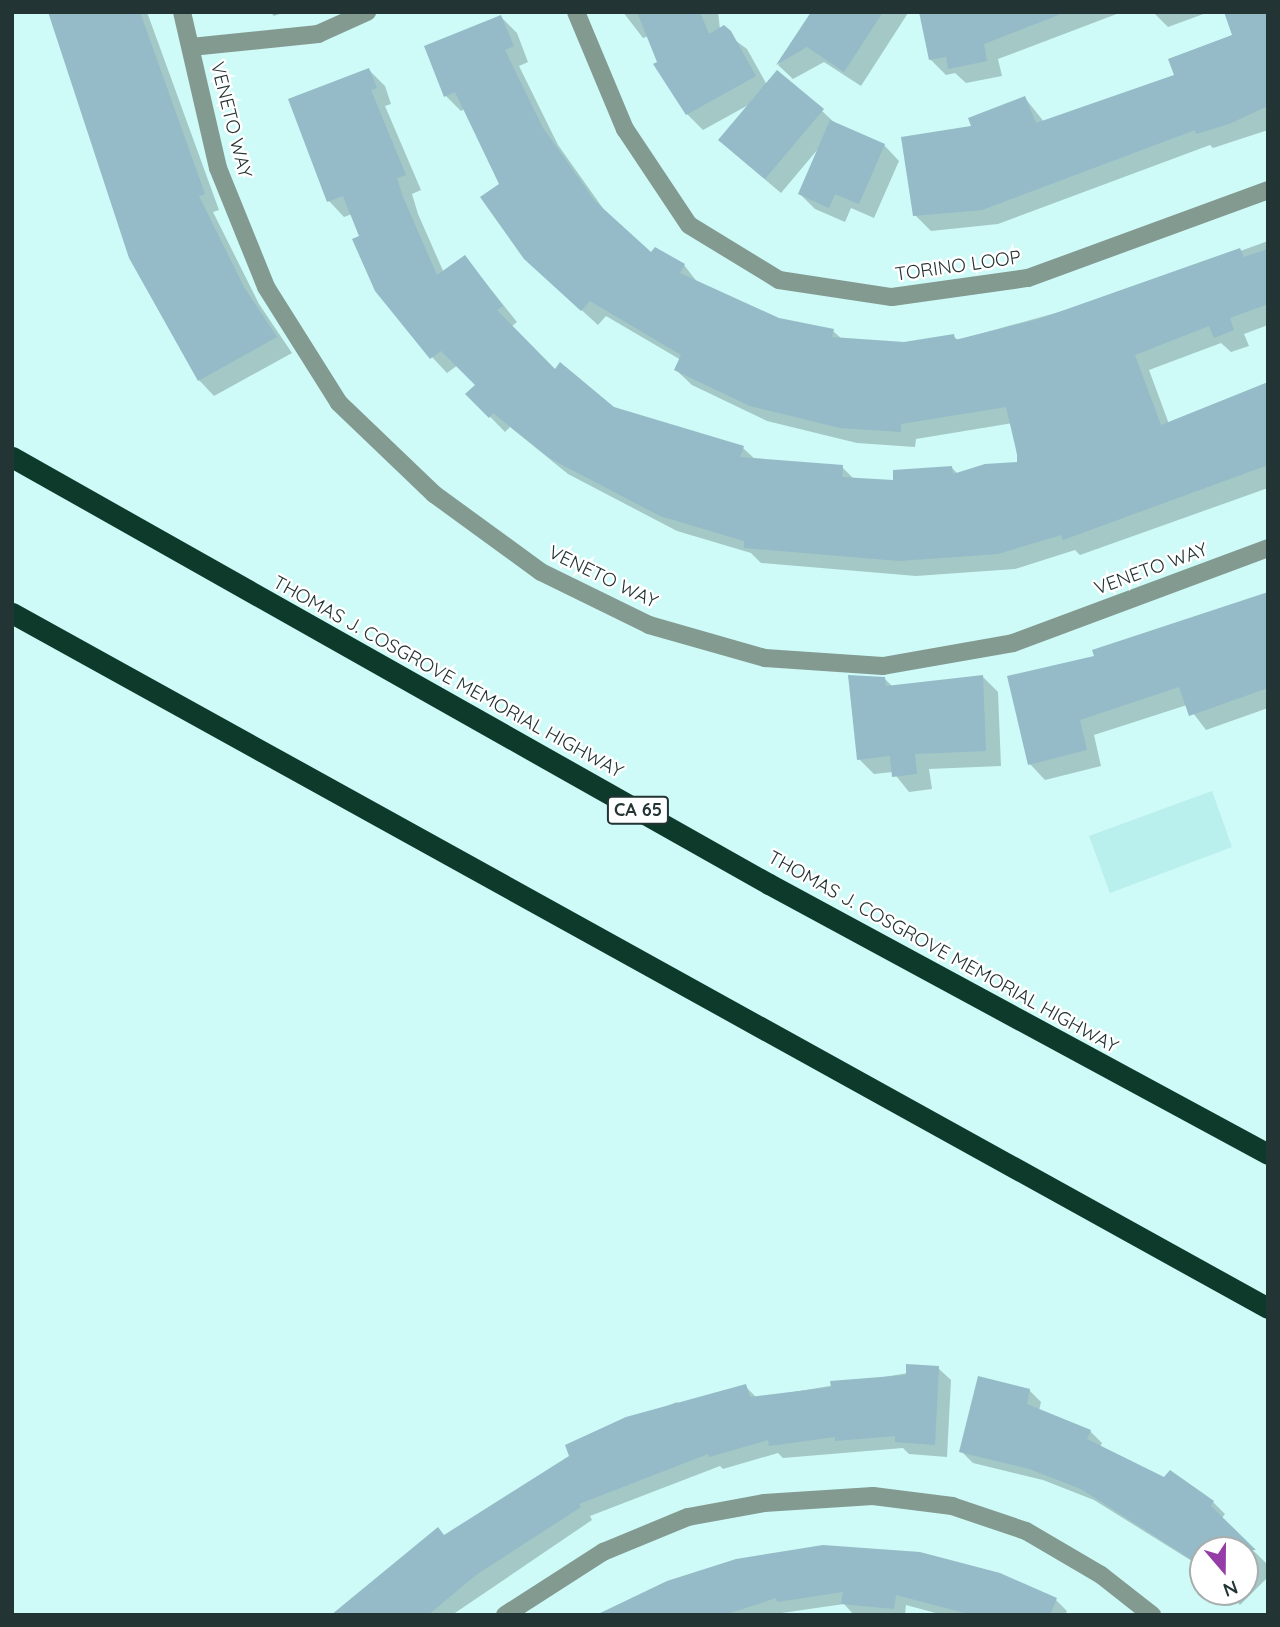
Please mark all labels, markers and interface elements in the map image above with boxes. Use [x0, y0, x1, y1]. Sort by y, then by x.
street label: VENETO WAY [206, 60, 256, 180]
street label: TORINO LOOP [894, 246, 1022, 286]
street label: VENETO WAY [1091, 538, 1211, 600]
street label: VENETO WAY [545, 541, 661, 613]
street label: THOMAS J. COSGROVE MEMORIAL HIGHWAY [269, 571, 627, 783]
road number: CA 65 [606, 796, 670, 824]
street label: THOMAS J. COSGROVE MEMORIAL HIGHWAY [764, 846, 1122, 1058]
north arrow [1189, 1536, 1259, 1606]
text: N [1220, 1575, 1241, 1603]

